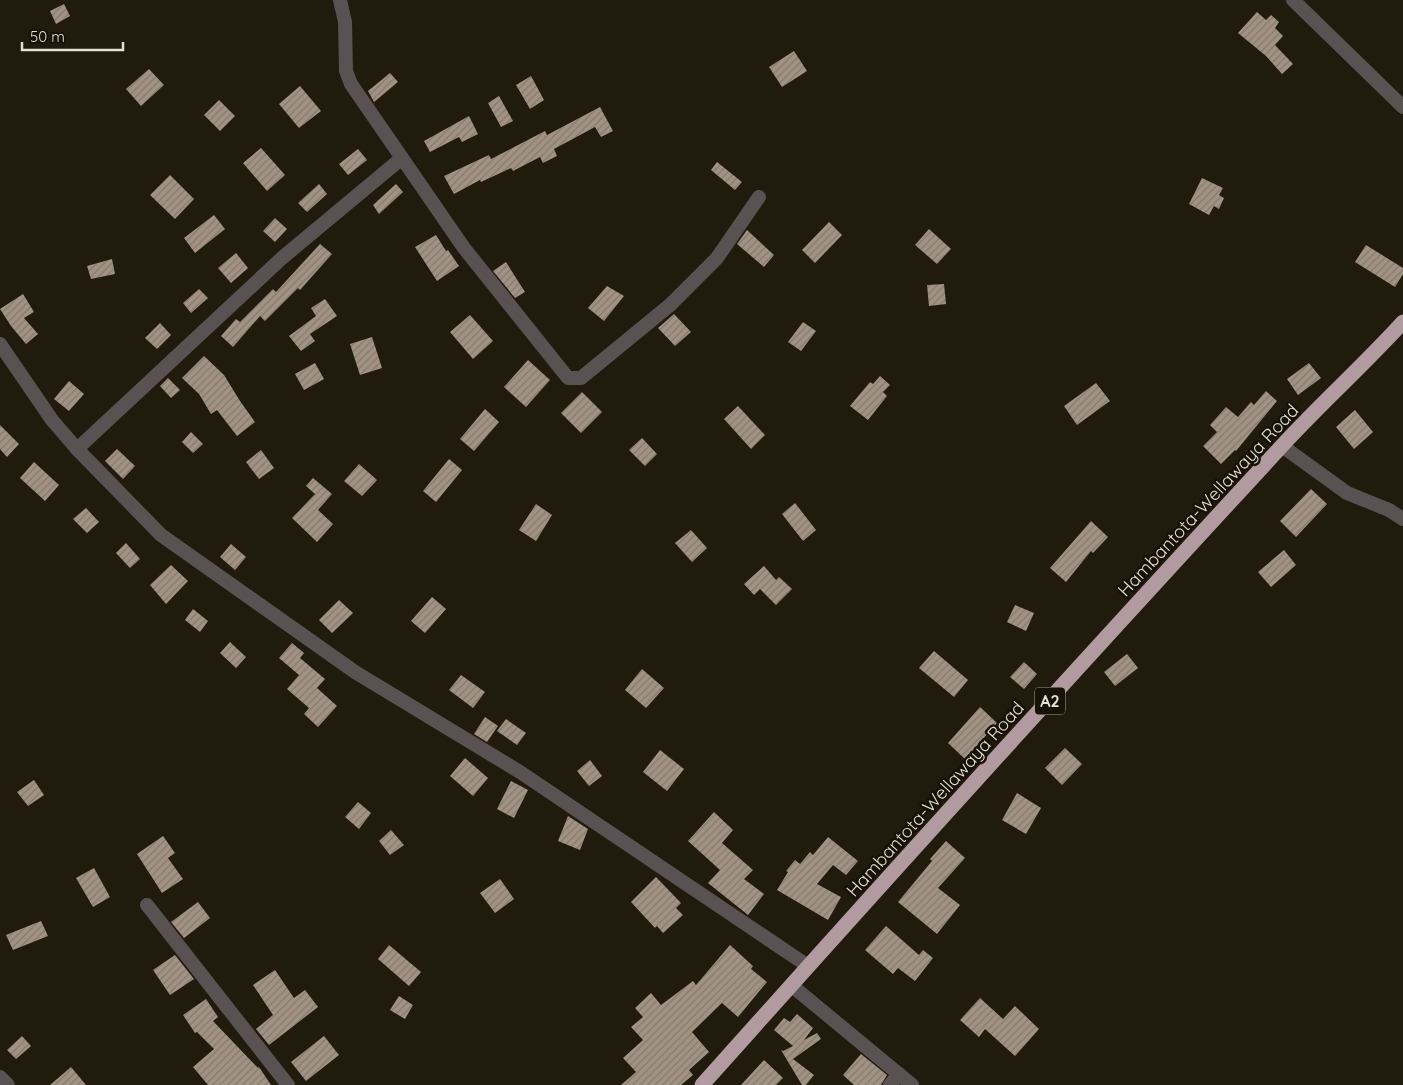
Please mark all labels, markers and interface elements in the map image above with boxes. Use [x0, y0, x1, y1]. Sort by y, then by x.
scale bar [22, 20, 124, 52]
text: 50 m [30, 27, 65, 46]
street label: Hambantota-Wellawaya Road [1113, 399, 1303, 601]
road number: A2 [1035, 688, 1065, 714]
street label: Hambantota-Wellawaya Road [841, 697, 1029, 901]

